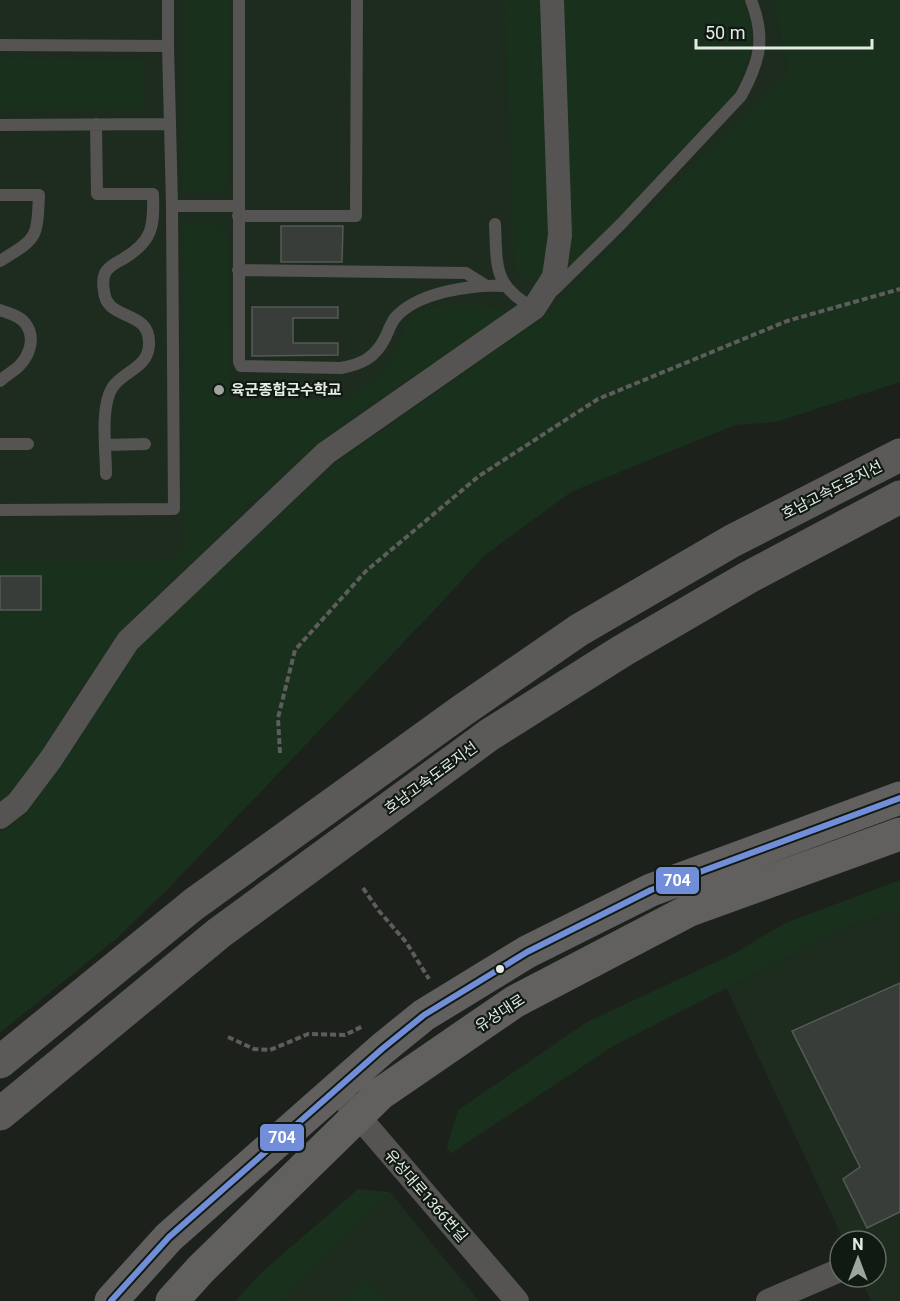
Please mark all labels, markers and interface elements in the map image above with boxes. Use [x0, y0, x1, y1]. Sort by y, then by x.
scale bar [696, 12, 872, 50]
text: 50 m [705, 22, 745, 43]
place label: 육군종합군수학교 [231, 381, 342, 399]
marker: 육군종합군수학교 [212, 383, 226, 397]
street label: 호남고속도로지선 [779, 457, 885, 523]
street label: 호남고속도로지선 [381, 738, 481, 818]
line badge: 704 [655, 866, 700, 895]
text: 704 [663, 871, 691, 890]
unlabelled marker [494, 963, 506, 975]
street label: 유성대로 [472, 990, 528, 1036]
line badge: 704 [259, 1123, 305, 1152]
text: 704 [268, 1128, 296, 1147]
street label: 유성대로1366번길 [381, 1146, 471, 1246]
north arrow [828, 1229, 888, 1289]
text: N [852, 1235, 864, 1254]

